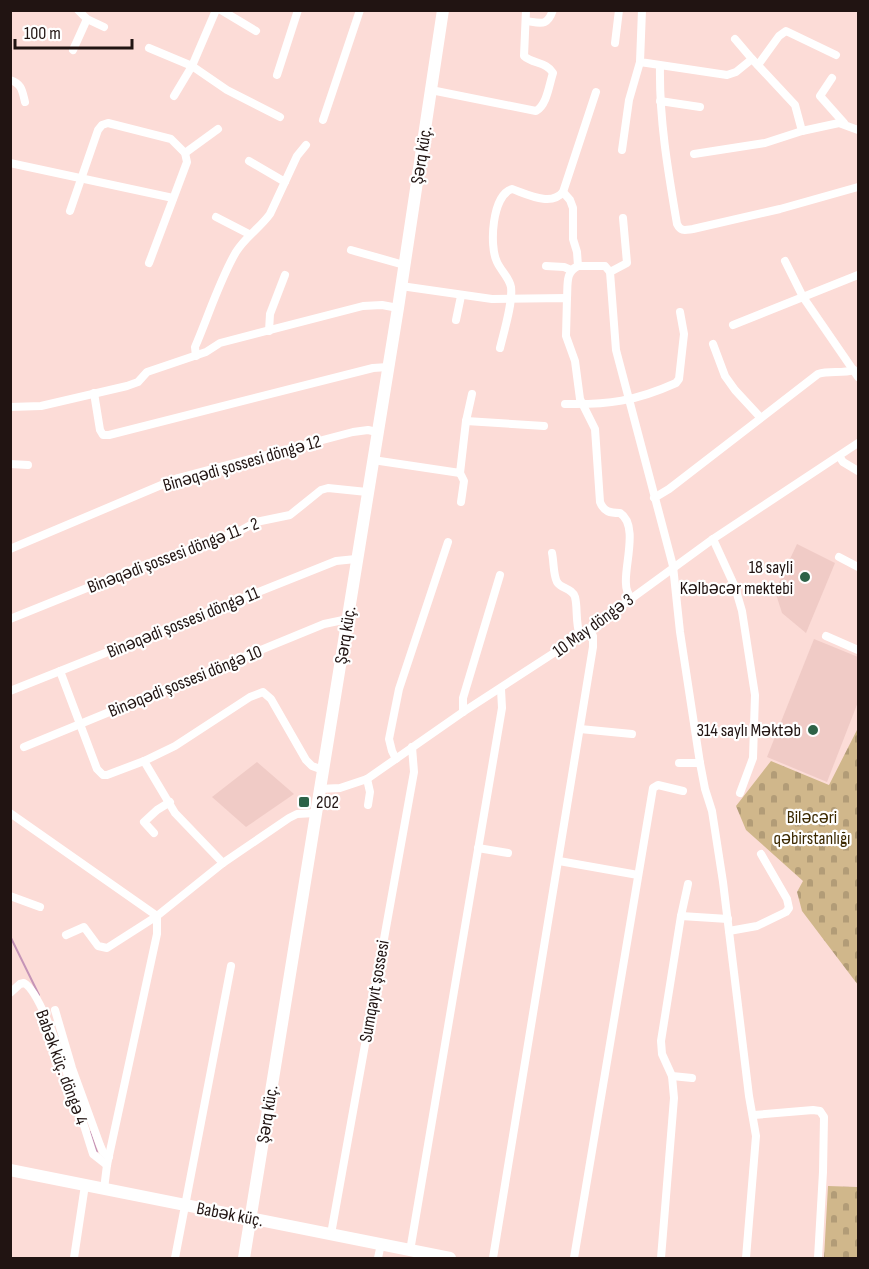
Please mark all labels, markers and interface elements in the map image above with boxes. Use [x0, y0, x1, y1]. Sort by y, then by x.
scale bar [15, 12, 132, 50]
text: 100 m [24, 23, 61, 44]
street label: Şərq küç. [407, 125, 436, 186]
street label: Binəqədi şossesi döngə 12 [161, 431, 324, 496]
street label: Binəqədi şossesi döngə 11 - 2 [84, 513, 262, 598]
place label: 18 sayli Kəlbəcər mektebi [680, 557, 793, 599]
marker: 18 sayli Kəlbəcər mektebi [798, 570, 812, 584]
street label: Binəqədi şossesi döngə 11 [104, 582, 263, 663]
street label: 10 May döngə 3 [549, 589, 638, 662]
street label: Şərq küç. [331, 605, 360, 666]
street label: Binəqədi şossesi döngə 10 [105, 641, 265, 722]
place label: 314 saylı Məktəb [697, 720, 801, 741]
marker: 314 saylı Məktəb [806, 723, 820, 737]
place label: 202 [316, 792, 339, 813]
marker: 202 [297, 795, 311, 809]
park label: Biləcəri qəbirstanlığı [774, 807, 850, 849]
street label: Sumqayıt şossesi [355, 938, 394, 1044]
street label: Babək küç. döngə 4 [31, 1007, 92, 1128]
street label: Şərq küç. [253, 1084, 282, 1145]
street label: Babək küç. [195, 1198, 265, 1231]

